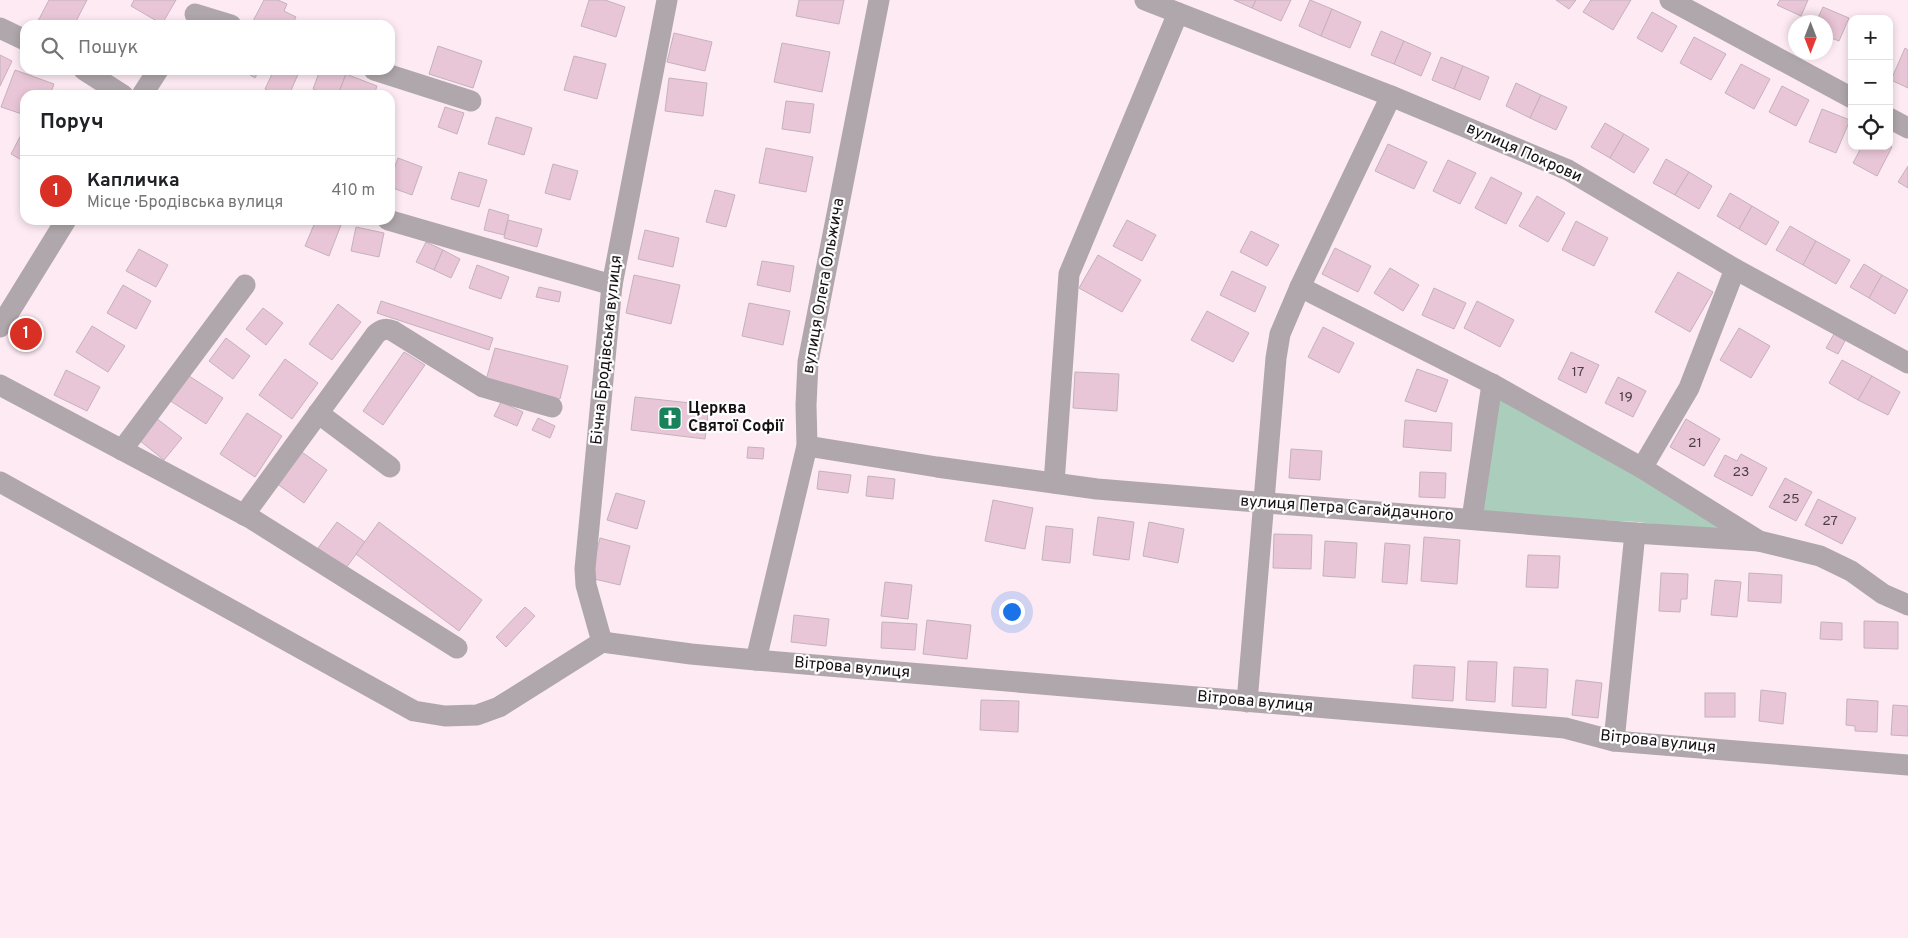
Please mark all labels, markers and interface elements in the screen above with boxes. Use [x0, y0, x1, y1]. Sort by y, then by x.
north arrow [1788, 15, 1833, 60]
map controls [1848, 15, 1893, 150]
button: + [1848, 15, 1893, 60]
search box [20, 20, 395, 75]
icon: search [38, 34, 66, 62]
text: Пошук [78, 36, 138, 60]
button: − [1848, 60, 1893, 105]
button: locate [1848, 105, 1893, 150]
text: Поруч [40, 109, 104, 136]
street label: вулиця Покрови [1463, 119, 1585, 187]
text: Капличка [87, 169, 180, 193]
text: 1 [53, 181, 59, 201]
text: 410 m [332, 181, 375, 201]
text: Місце · Бродівська вулиця [87, 193, 283, 213]
street label: вулиця Олега Ольжича [799, 197, 849, 375]
street label: Бічна Бродівська вулиця [587, 254, 627, 446]
pin: 1 [10, 315, 42, 353]
house number: 17 [1572, 364, 1584, 381]
house number: 19 [1619, 389, 1633, 406]
place label: Церква Святої Софії [688, 399, 784, 437]
church icon: Церква Святої Софії [657, 405, 683, 431]
house number: 21 [1688, 435, 1702, 452]
house number: 23 [1733, 464, 1750, 481]
house number: 25 [1782, 491, 1800, 508]
street label: вулиця Петра Сагайдачного [1240, 492, 1454, 526]
house number: 27 [1822, 513, 1838, 530]
your location [999, 599, 1025, 625]
street label: Вітрова вулиця [793, 653, 911, 683]
street label: Вітрова вулиця [1196, 687, 1314, 717]
street label: Вітрова вулиця [1599, 726, 1717, 758]

